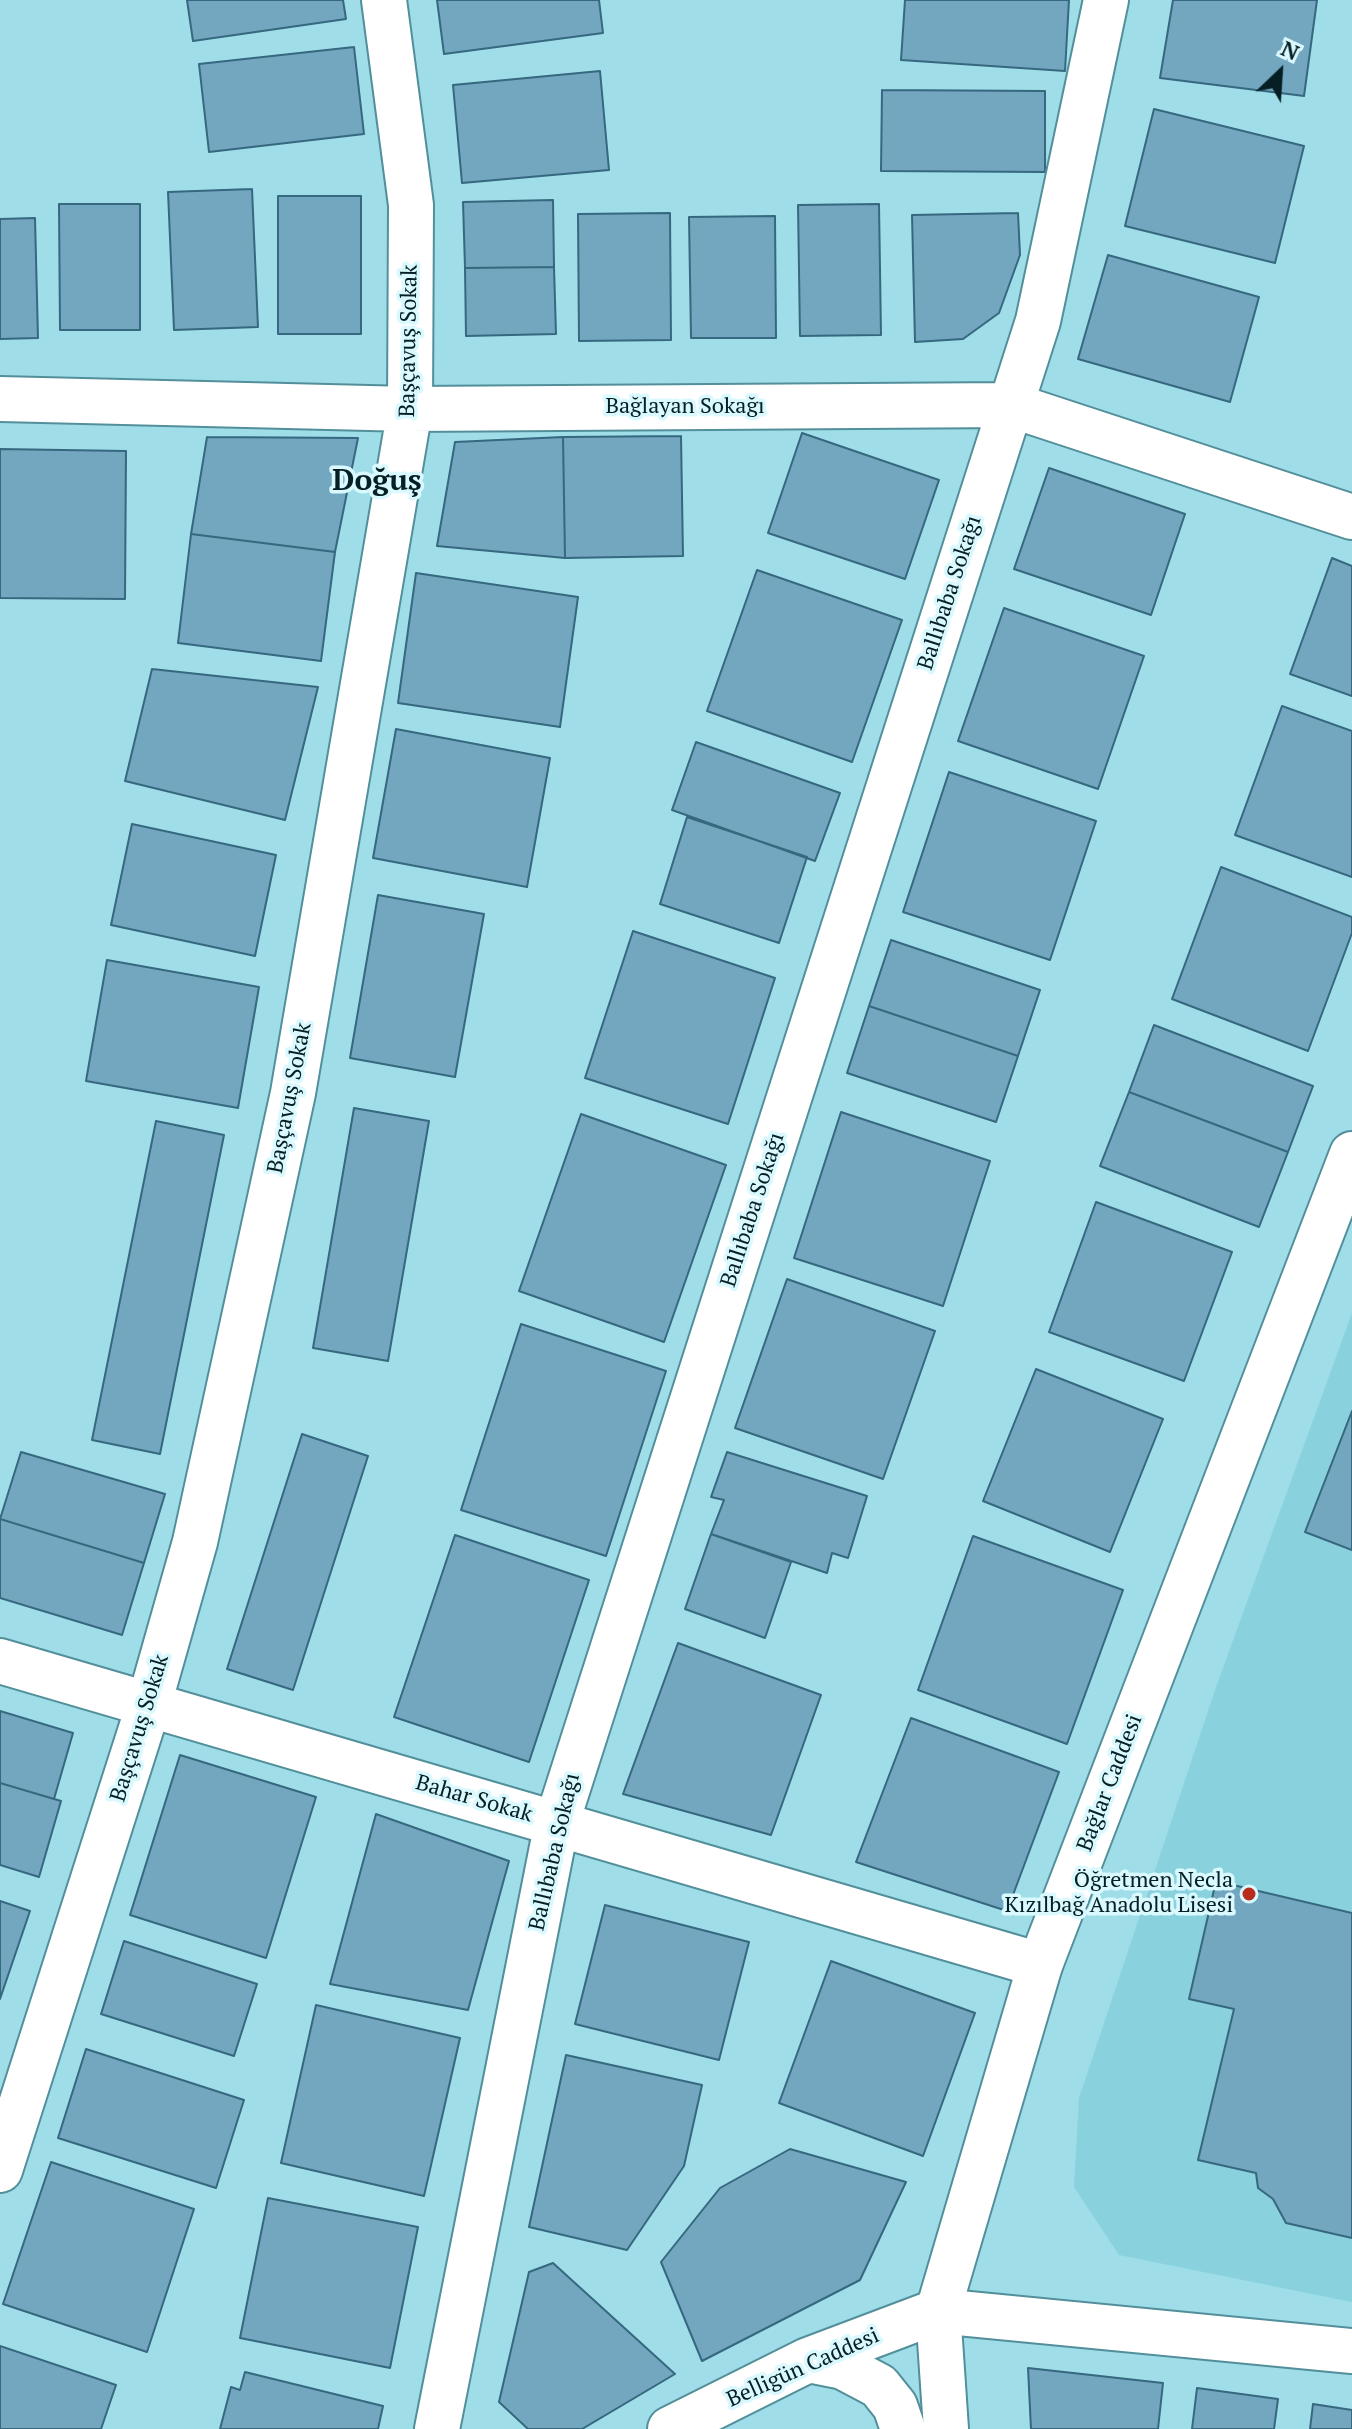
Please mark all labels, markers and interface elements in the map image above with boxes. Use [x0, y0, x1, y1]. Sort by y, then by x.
north arrow [1240, 32, 1320, 112]
text: N [1277, 33, 1304, 66]
street label: Başçavuş Sokak [394, 264, 424, 418]
street label: Bağlayan Sokağı [605, 394, 765, 420]
district label: Doğuş [332, 463, 422, 499]
street label: Ballıbaba Sokağı [913, 513, 987, 673]
street label: Başçavuş Sokak [262, 1020, 318, 1176]
street label: Ballıbaba Sokağı [716, 1130, 790, 1290]
street label: Başçavuş Sokak [105, 1651, 175, 1805]
street label: Bağlar Caddesi [1072, 1711, 1148, 1855]
street label: Bahar Sokak [413, 1770, 535, 1828]
street label: Ballıbaba Sokağı [524, 1771, 586, 1933]
place label: Öğretmen Necla Kızılbağ Anadolu Lisesi [1005, 1868, 1233, 1920]
marker: Öğretmen Necla Kızılbağ Anadolu Lisesi [1240, 1885, 1258, 1903]
street label: Belligün Caddesi [723, 2323, 883, 2413]

